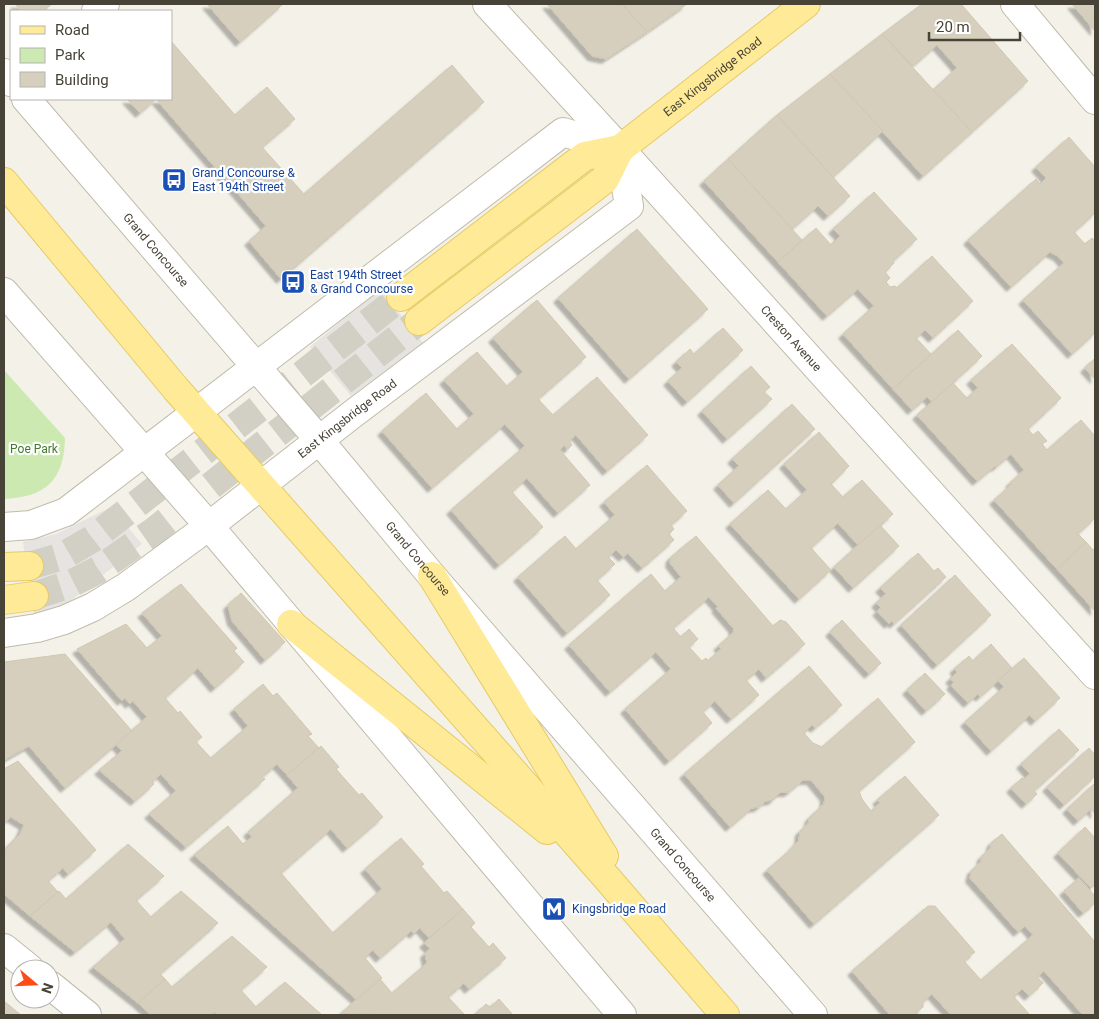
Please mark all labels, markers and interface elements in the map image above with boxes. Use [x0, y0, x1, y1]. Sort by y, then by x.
legend [10, 10, 172, 100]
scale bar [929, 10, 1020, 42]
text: 20 m [936, 18, 970, 36]
text: Road [55, 21, 89, 39]
street label: East Kingsbridge Road [661, 34, 765, 119]
text: Park [55, 46, 86, 64]
text: Building [55, 71, 109, 89]
place label: Grand Concourse & East 194th Street [192, 166, 296, 194]
bus stop icon: Grand Concourse & East 194th Street [161, 167, 187, 193]
street label: Grand Concourse [120, 210, 191, 290]
place label: East 194th Street & Grand Concourse [310, 268, 413, 296]
bus stop icon: East 194th Street & Grand Concourse [280, 269, 306, 295]
street label: Creston Avenue [758, 303, 824, 374]
street label: East Kingsbridge Road [295, 376, 399, 461]
park label: Poe Park [10, 442, 59, 456]
street label: Grand Concourse [383, 519, 453, 599]
street label: Grand Concourse [647, 825, 718, 905]
metro station icon: Kingsbridge Road [541, 896, 567, 922]
place label: Kingsbridge Road [572, 902, 666, 916]
north arrow [10, 959, 60, 1009]
text: N [38, 981, 56, 996]

